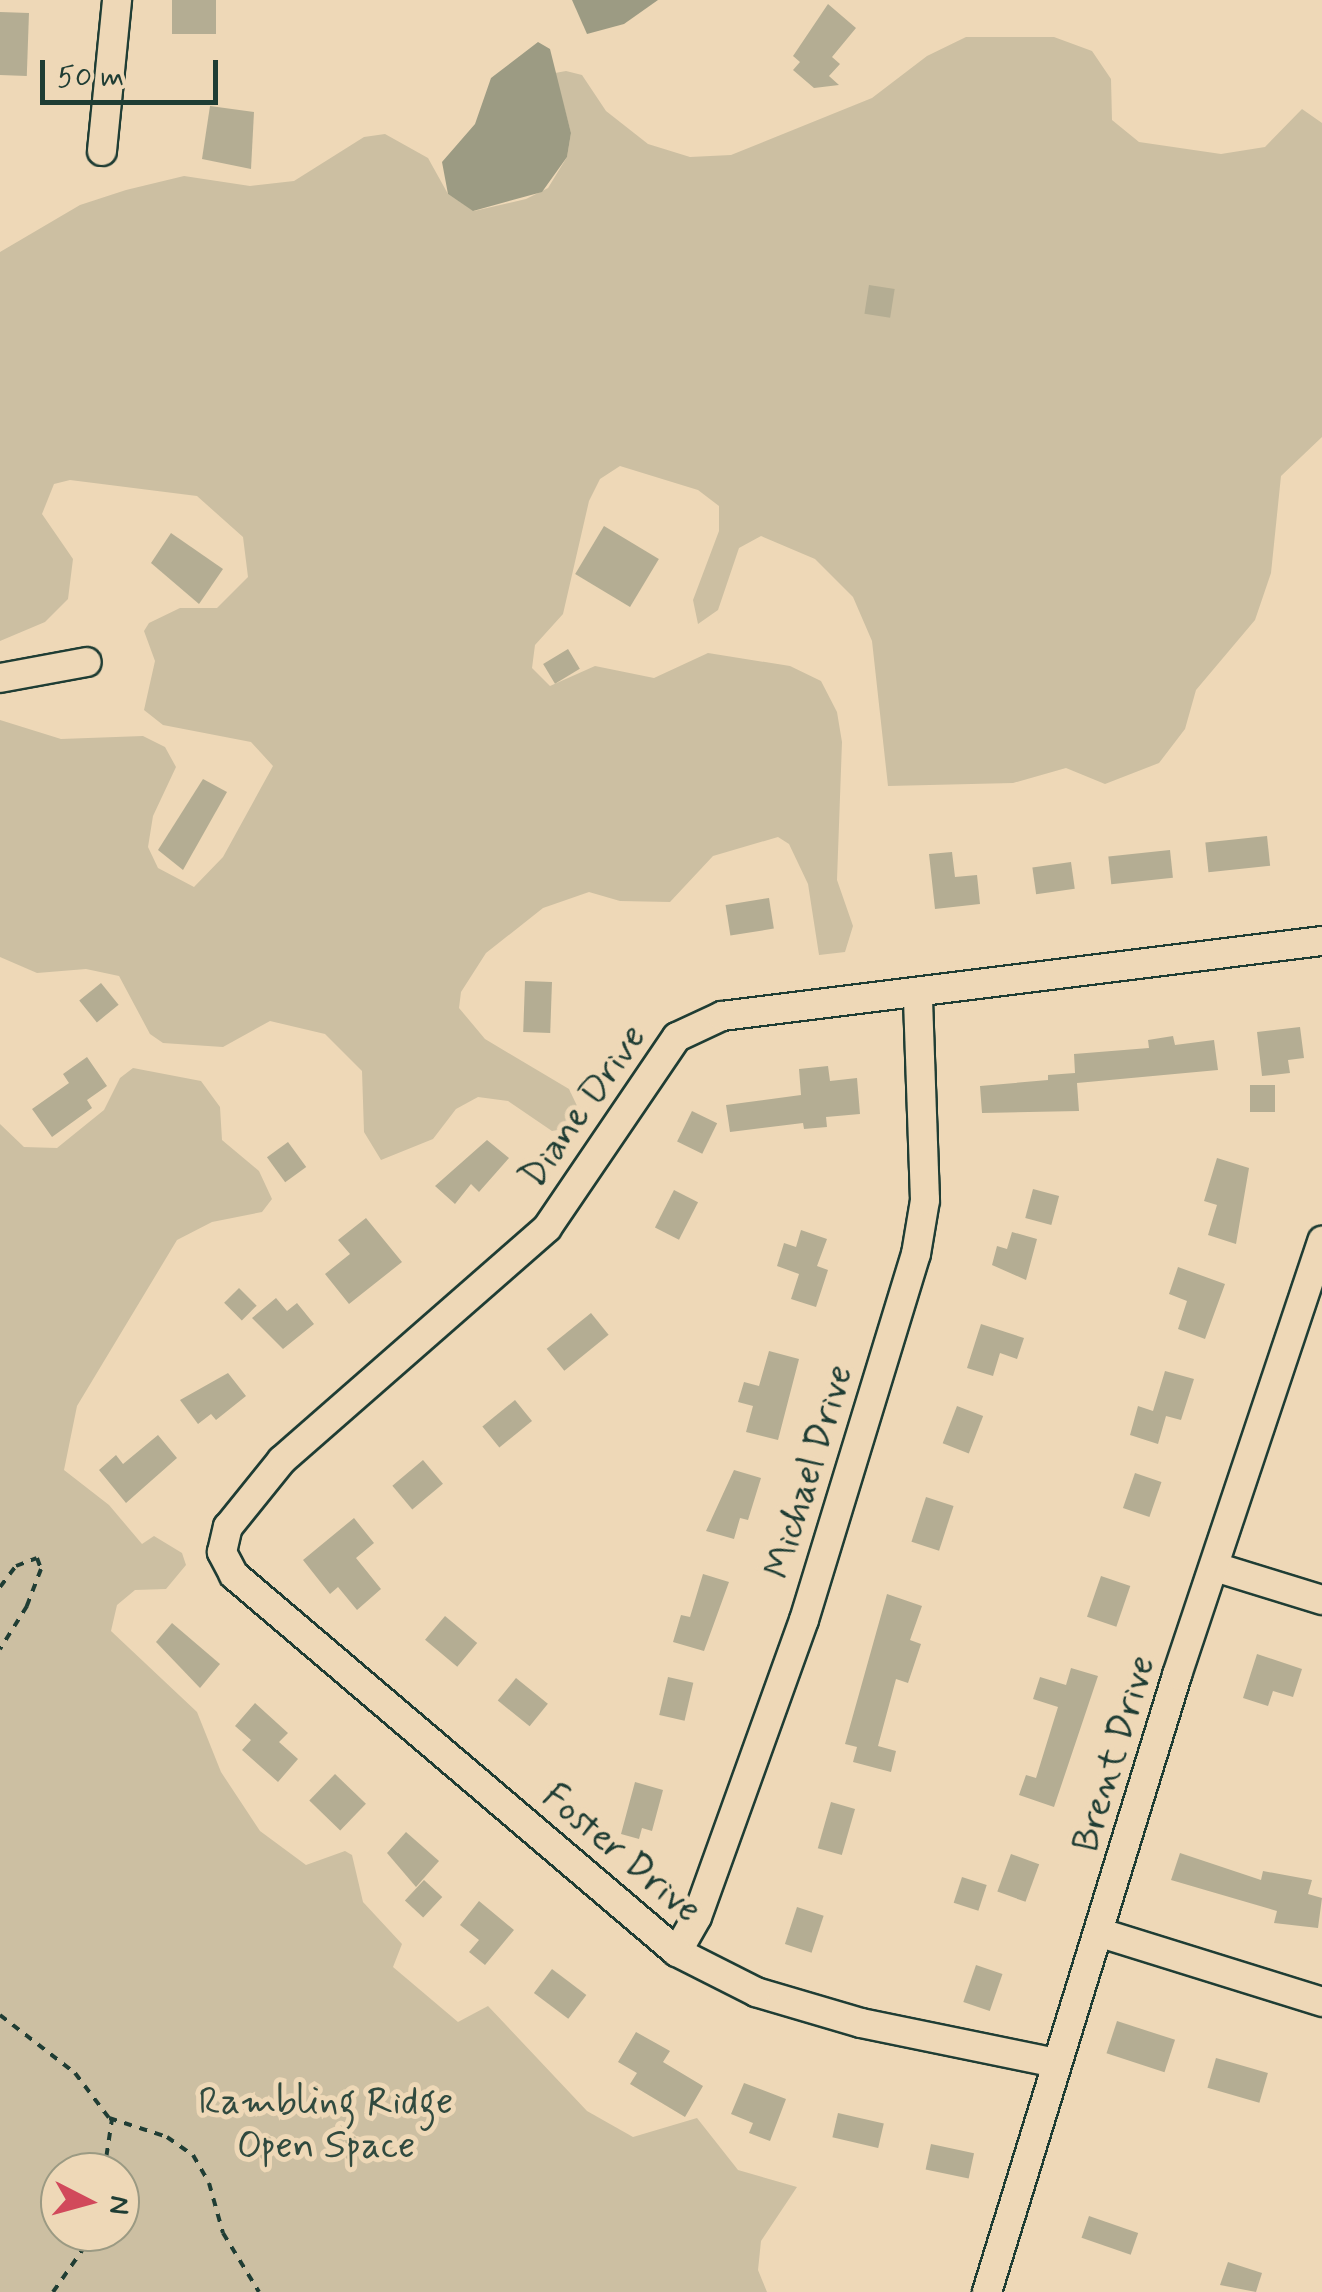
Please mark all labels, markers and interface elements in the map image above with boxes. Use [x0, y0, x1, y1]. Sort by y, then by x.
scale bar [45, 40, 222, 102]
text: 50 m [57, 58, 124, 97]
street label: Diane Drive [512, 1018, 656, 1196]
street label: Michael Drive [756, 1361, 864, 1583]
street label: Brent Drive [1064, 1651, 1166, 1857]
street label: Foster Drive [533, 1775, 709, 1933]
park label: Rambling Ridge Open Space [199, 2080, 453, 2170]
north arrow [40, 2152, 140, 2252]
text: N [99, 2194, 138, 2216]

